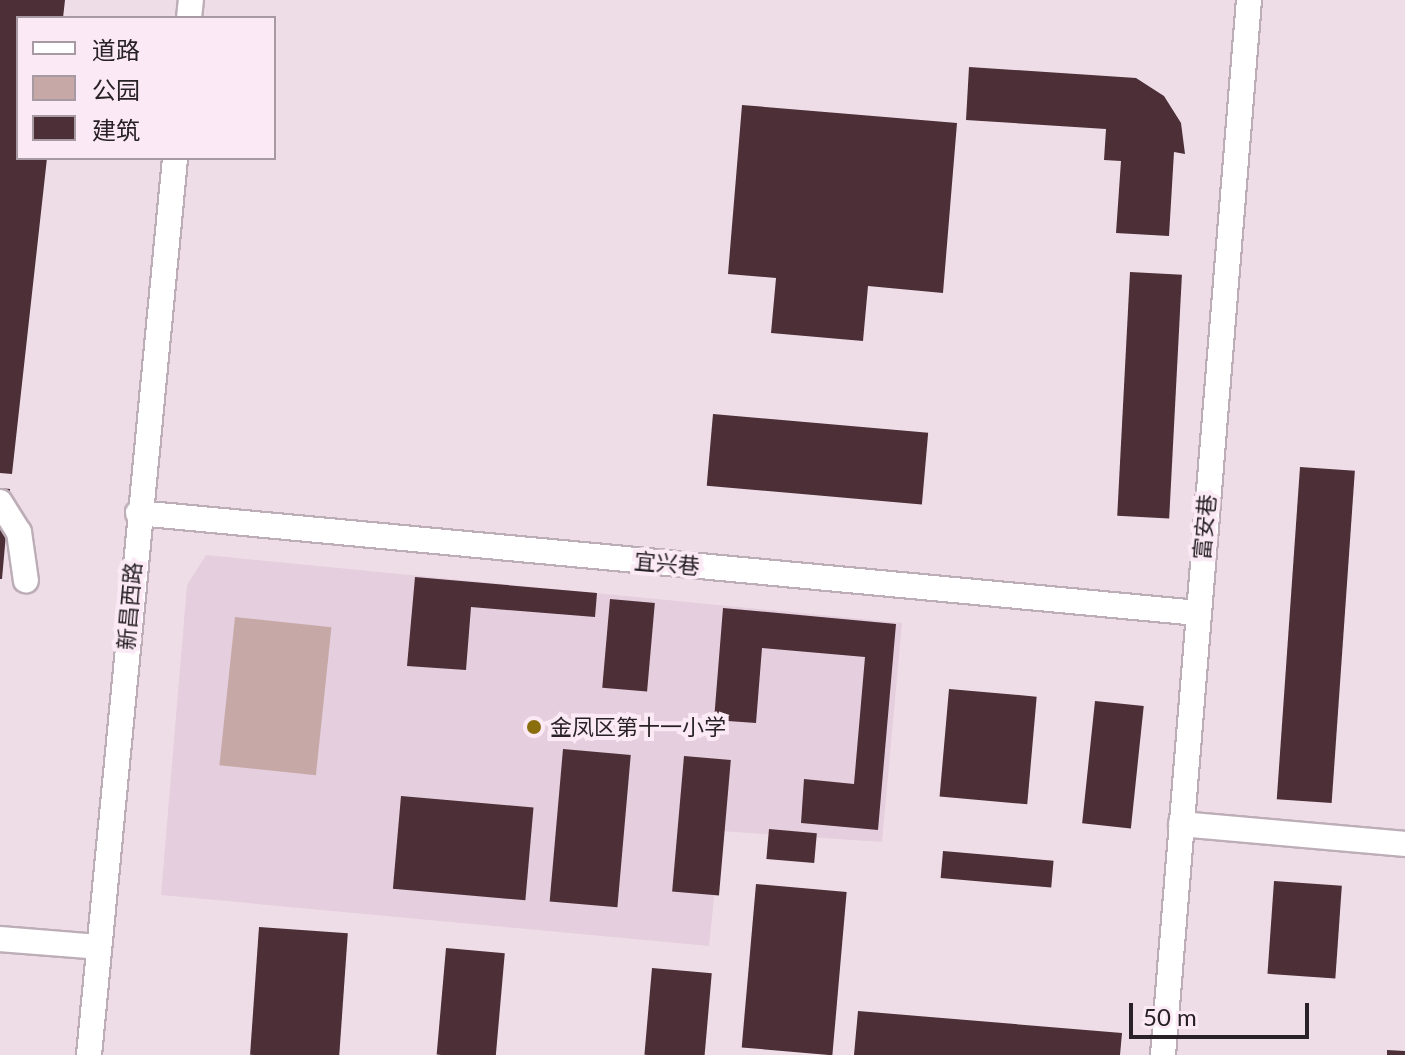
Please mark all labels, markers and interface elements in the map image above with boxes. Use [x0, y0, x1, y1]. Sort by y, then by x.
legend [16, 16, 276, 160]
text: 道路 [92, 35, 140, 64]
text: 公园 [92, 75, 140, 104]
text: 建筑 [92, 115, 140, 144]
street label: 富安巷 [1188, 493, 1220, 561]
street label: 宜兴巷 [633, 547, 701, 579]
street label: 新昌西路 [112, 561, 146, 651]
place label: 金凤区第十一小学 [550, 714, 726, 740]
marker: 金凤区第十一小学 [525, 718, 543, 736]
scale bar [1133, 987, 1313, 1037]
text: 50 m [1143, 1002, 1197, 1031]

